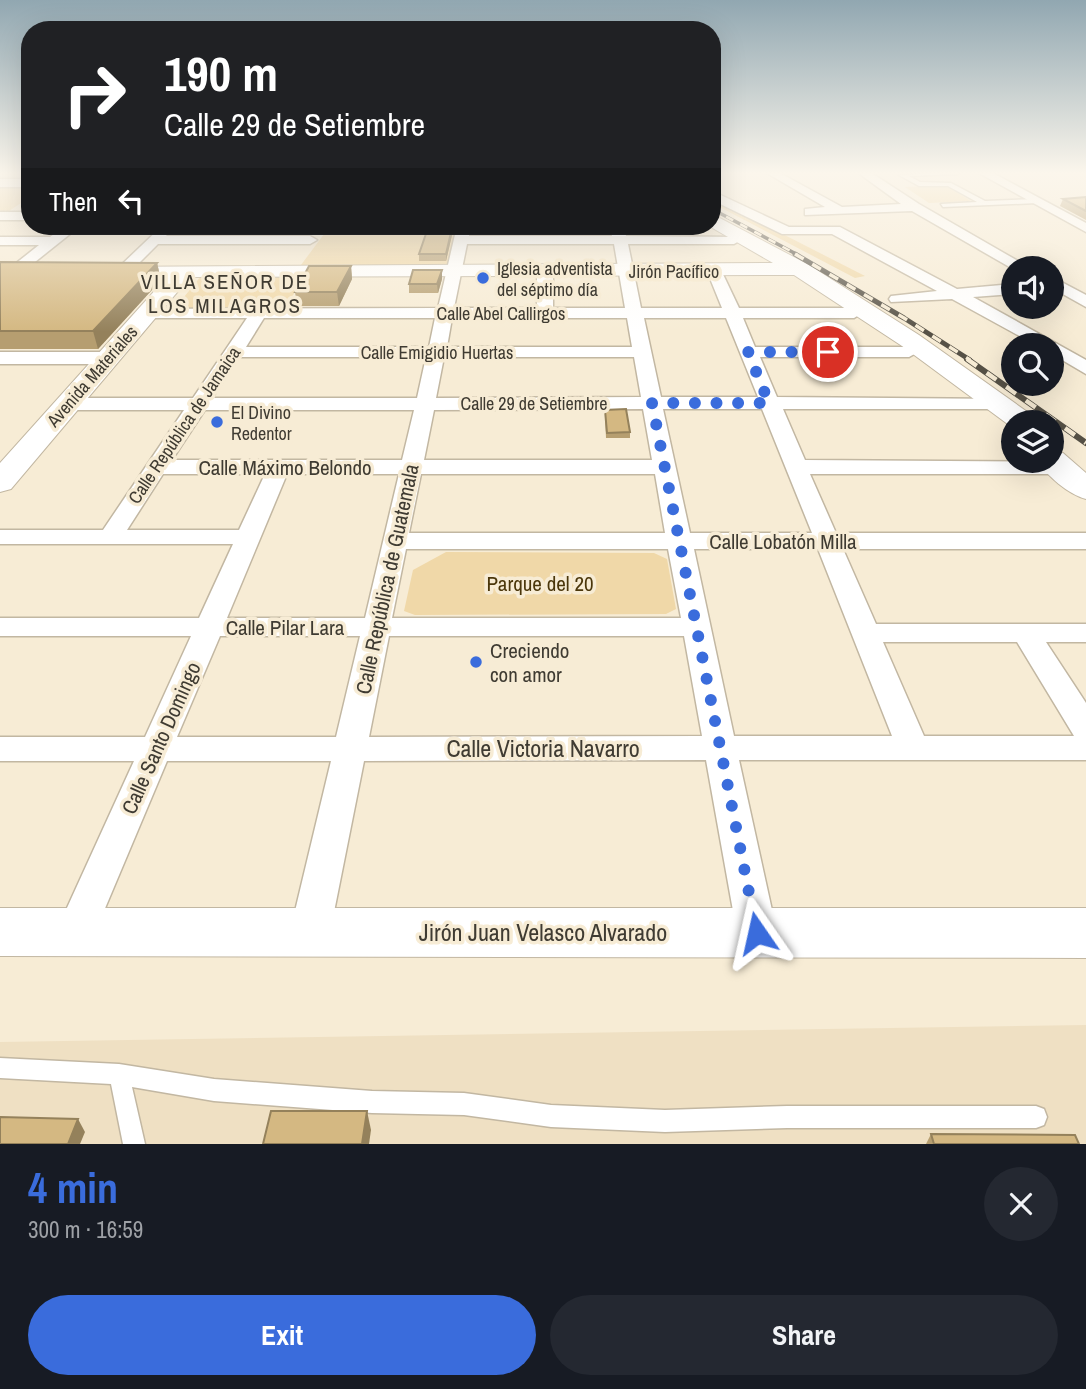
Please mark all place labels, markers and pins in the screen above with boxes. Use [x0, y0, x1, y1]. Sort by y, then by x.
place label: Iglesia adventista del séptimo día [497, 256, 613, 302]
marker: Iglesia adventista del séptimo día [475, 270, 491, 286]
pin [798, 322, 858, 382]
place label: El Divino Redentor [231, 400, 292, 446]
marker: El Divino Redentor [209, 414, 225, 430]
place label: Creciendo con amor [490, 636, 569, 689]
marker: Creciendo con amor [468, 654, 484, 670]

